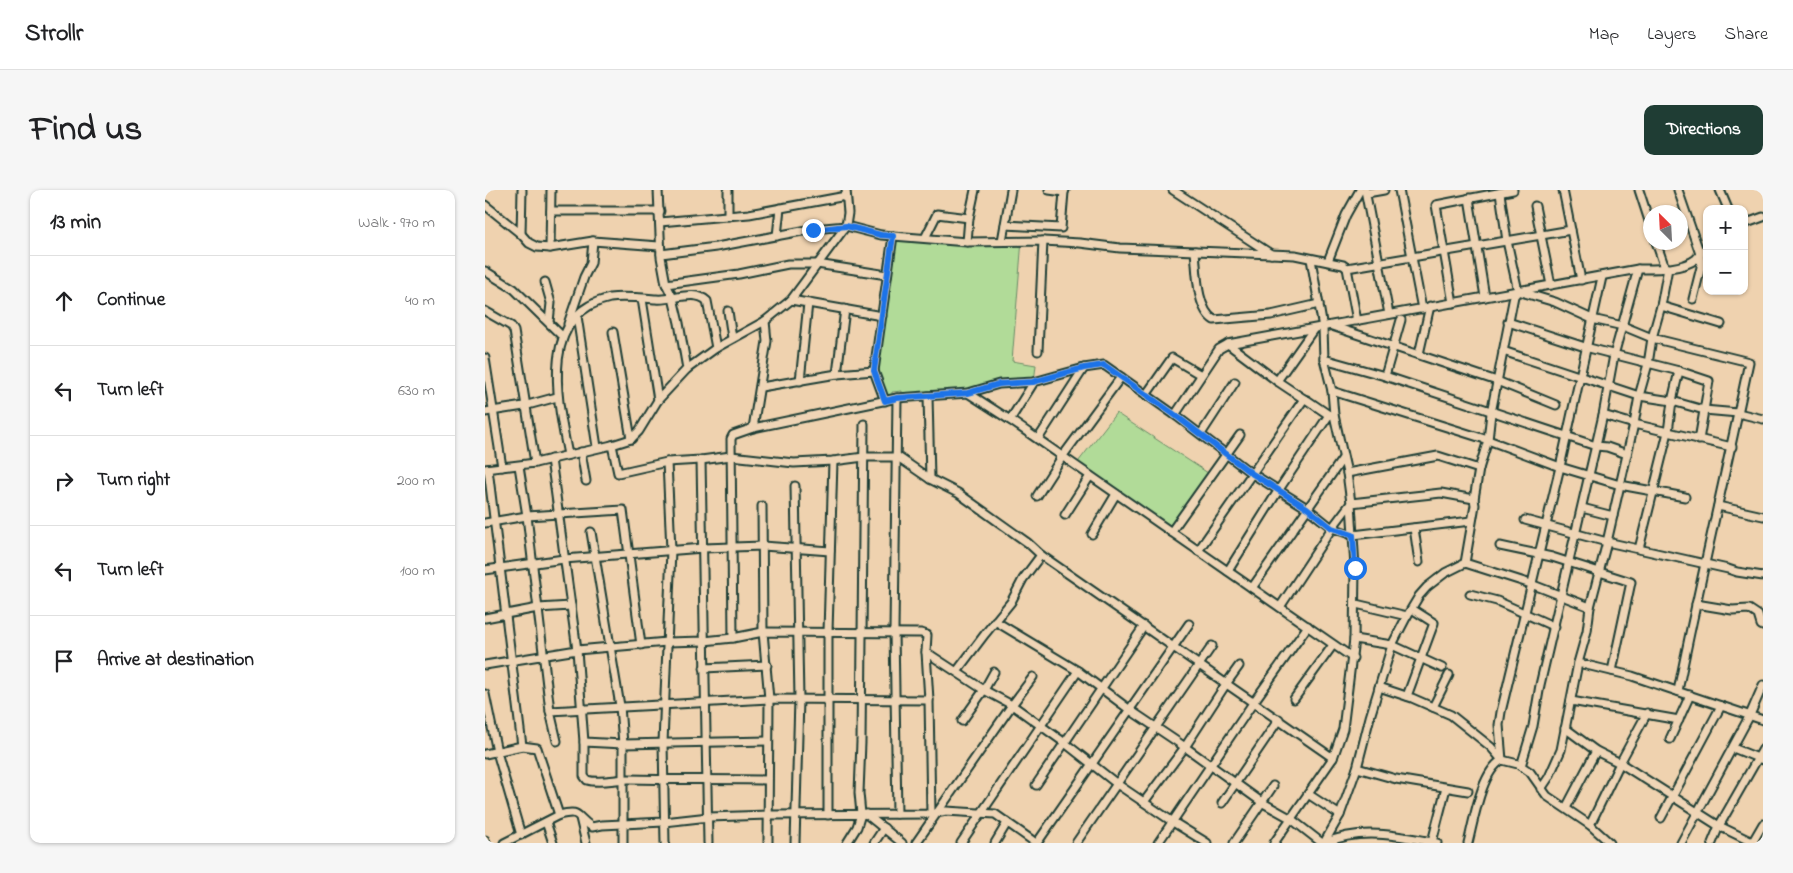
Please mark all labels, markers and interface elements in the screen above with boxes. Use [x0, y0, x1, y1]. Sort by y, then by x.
text: Strollr [25, 17, 83, 52]
text: Map [1589, 22, 1619, 48]
text: Layers [1647, 22, 1697, 48]
text: Share [1725, 22, 1768, 48]
text: Find us [30, 105, 142, 156]
button: Directions [1644, 105, 1763, 155]
north arrow [1643, 205, 1688, 250]
map controls [1703, 205, 1748, 295]
button: + [1703, 205, 1748, 250]
text: 13 min [50, 208, 101, 238]
text: Walk · 970 m [358, 211, 435, 235]
route end [802, 219, 825, 242]
button: − [1703, 250, 1748, 295]
icon: ahead [50, 287, 78, 315]
text: Continue [97, 287, 165, 314]
text: 40 m [405, 289, 435, 313]
icon: left [50, 377, 78, 405]
text: Turn left [97, 377, 164, 404]
text: 630 m [398, 379, 435, 403]
icon: right [50, 467, 78, 495]
text: Turn right [97, 467, 170, 494]
text: 200 m [397, 469, 435, 493]
icon: left [50, 557, 78, 585]
text: Turn left [97, 557, 164, 584]
route start [1344, 557, 1367, 580]
text: 100 m [400, 559, 435, 583]
icon: arrive [50, 647, 78, 675]
text: Arrive at destination [97, 647, 254, 674]

